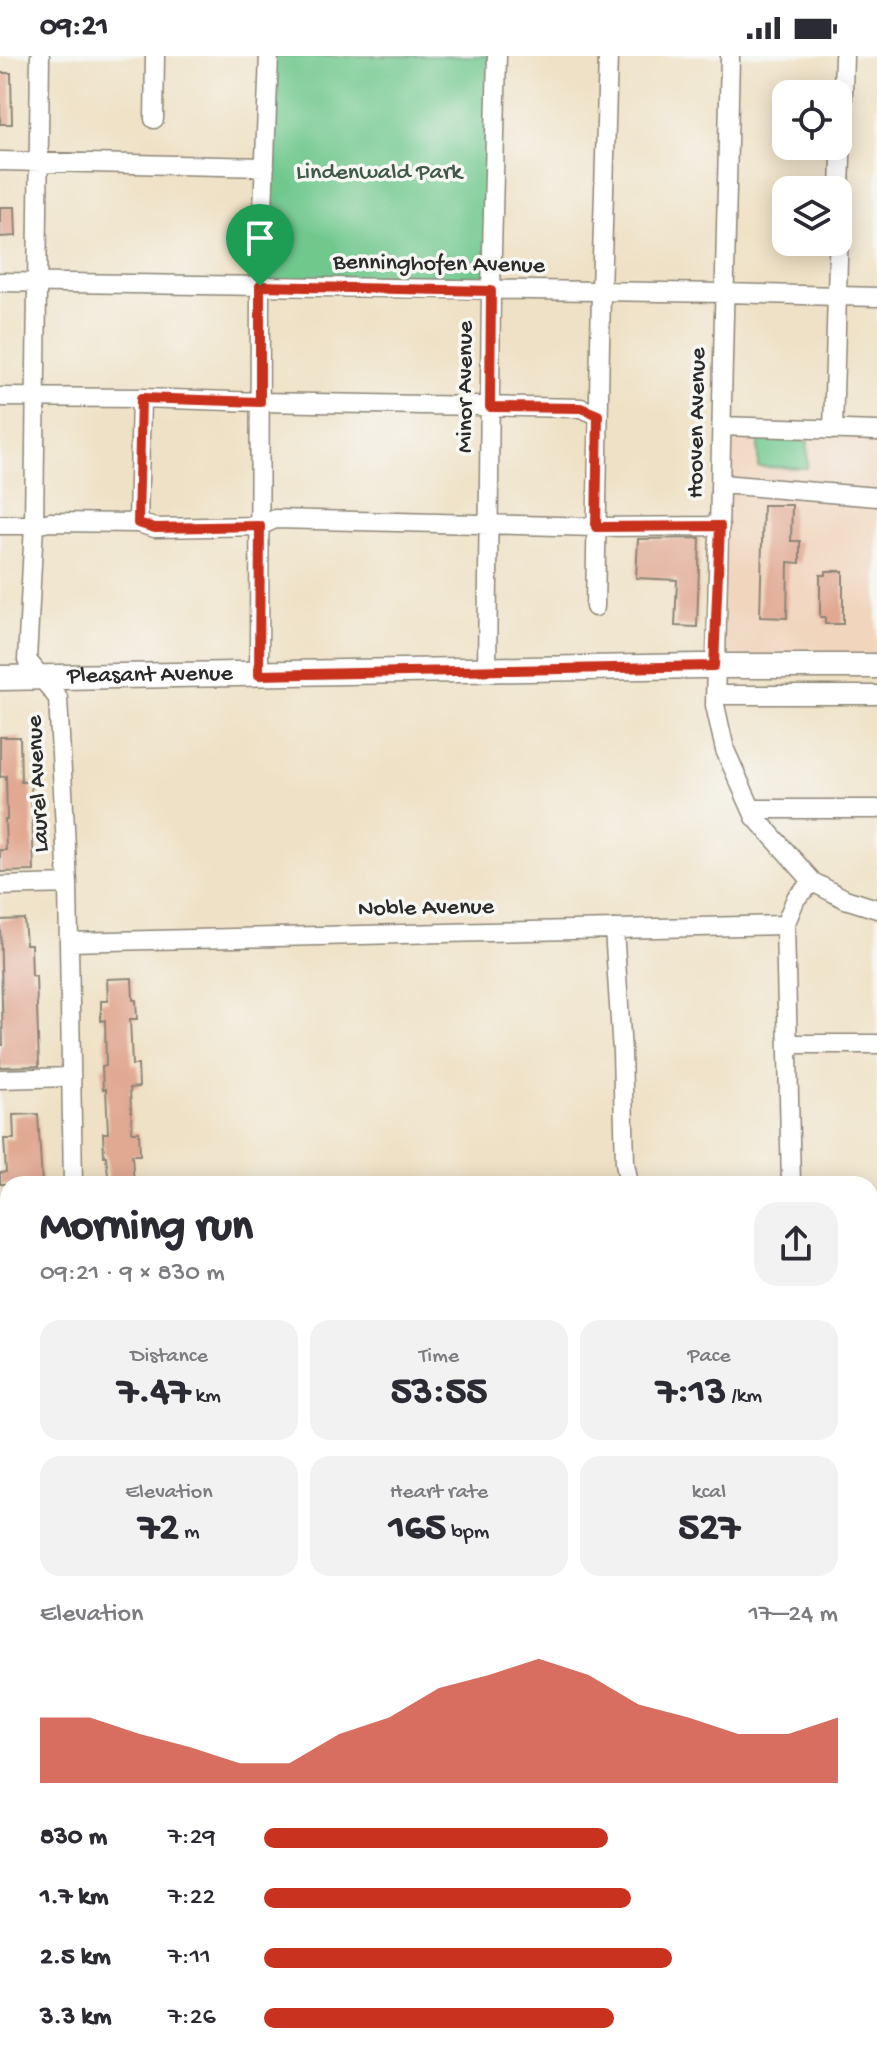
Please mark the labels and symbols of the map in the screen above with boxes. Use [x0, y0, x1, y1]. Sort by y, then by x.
park label: Lindenwald Park [296, 159, 464, 188]
pin [226, 204, 294, 286]
street label: Benninghofen Avenue [332, 249, 546, 281]
street label: Minor Avenue [452, 320, 481, 453]
street label: Hooven Avenue [682, 347, 714, 499]
street label: Pleasant Avenue [66, 660, 234, 691]
street label: Laurel Avenue [21, 714, 57, 853]
street label: Noble Avenue [358, 893, 495, 925]

